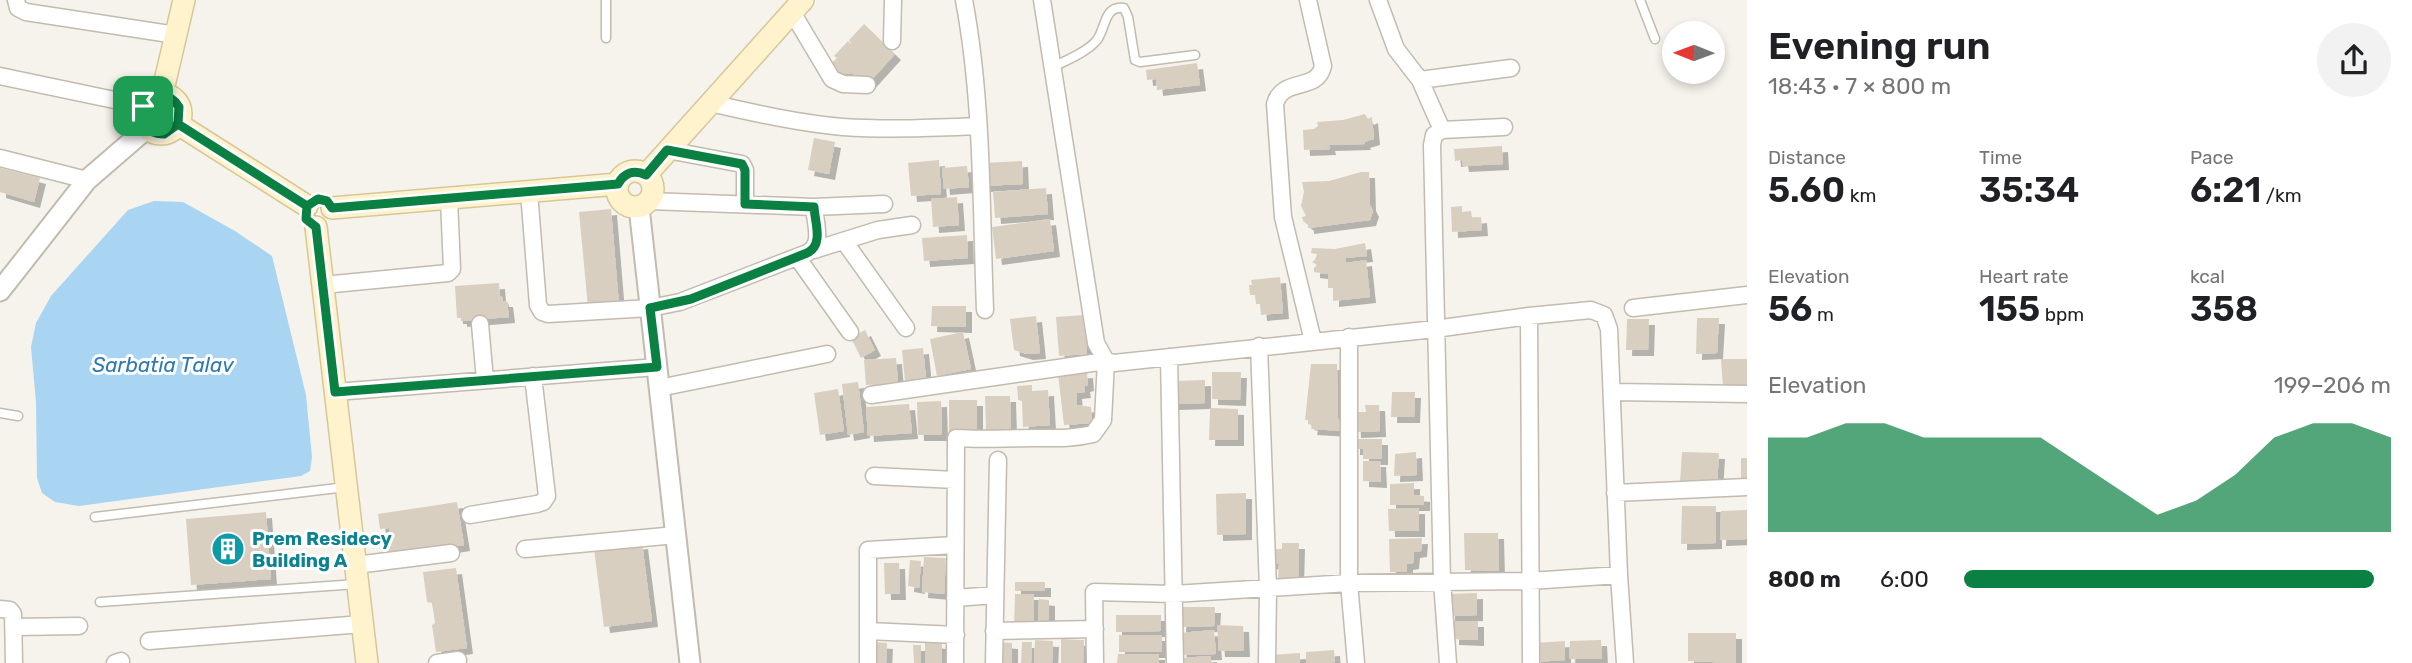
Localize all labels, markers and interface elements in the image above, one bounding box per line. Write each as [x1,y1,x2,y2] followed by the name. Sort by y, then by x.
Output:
[1662,21,1726,84] north arrow
[1662,21,1725,84] map controls
[1768,23,1991,69] text: Evening run
[2317,23,2391,97] button: share
[1768,72,1951,100] text: 18:43 · 7 × 800 m
[113,76,173,136] pin
[124,87,162,125] icon: arrive
[1768,146,1846,169] text: Distance
[1979,146,2022,169] text: Time
[2190,146,2234,169] text: Pace
[1768,169,1845,211] text: 5.60
[1979,169,2079,211] text: 35:34
[2190,169,2261,211] text: 6:21
[1845,184,1876,207] text: km
[2261,184,2302,207] text: /km
[1768,265,1849,288] text: Elevation
[1979,265,2069,288] text: Heart rate
[2190,265,2225,288] text: kcal
[1768,288,1812,330] text: 56
[1979,288,2040,330] text: 155
[2190,288,2258,330] text: 358
[1812,303,1834,326] text: m
[2040,303,2084,326] text: bpm
[92,352,234,377] water label: Sarbatia Talav
[1768,371,1867,399] text: Elevation
[2274,371,2391,399] text: 199–206 m
[252,527,392,572] place label: Prem Residecy Building A
[209,530,247,568] building icon: Prem Residecy Building A
[1768,565,1841,593] text: 800 m
[1880,565,1929,593] text: 6:00

